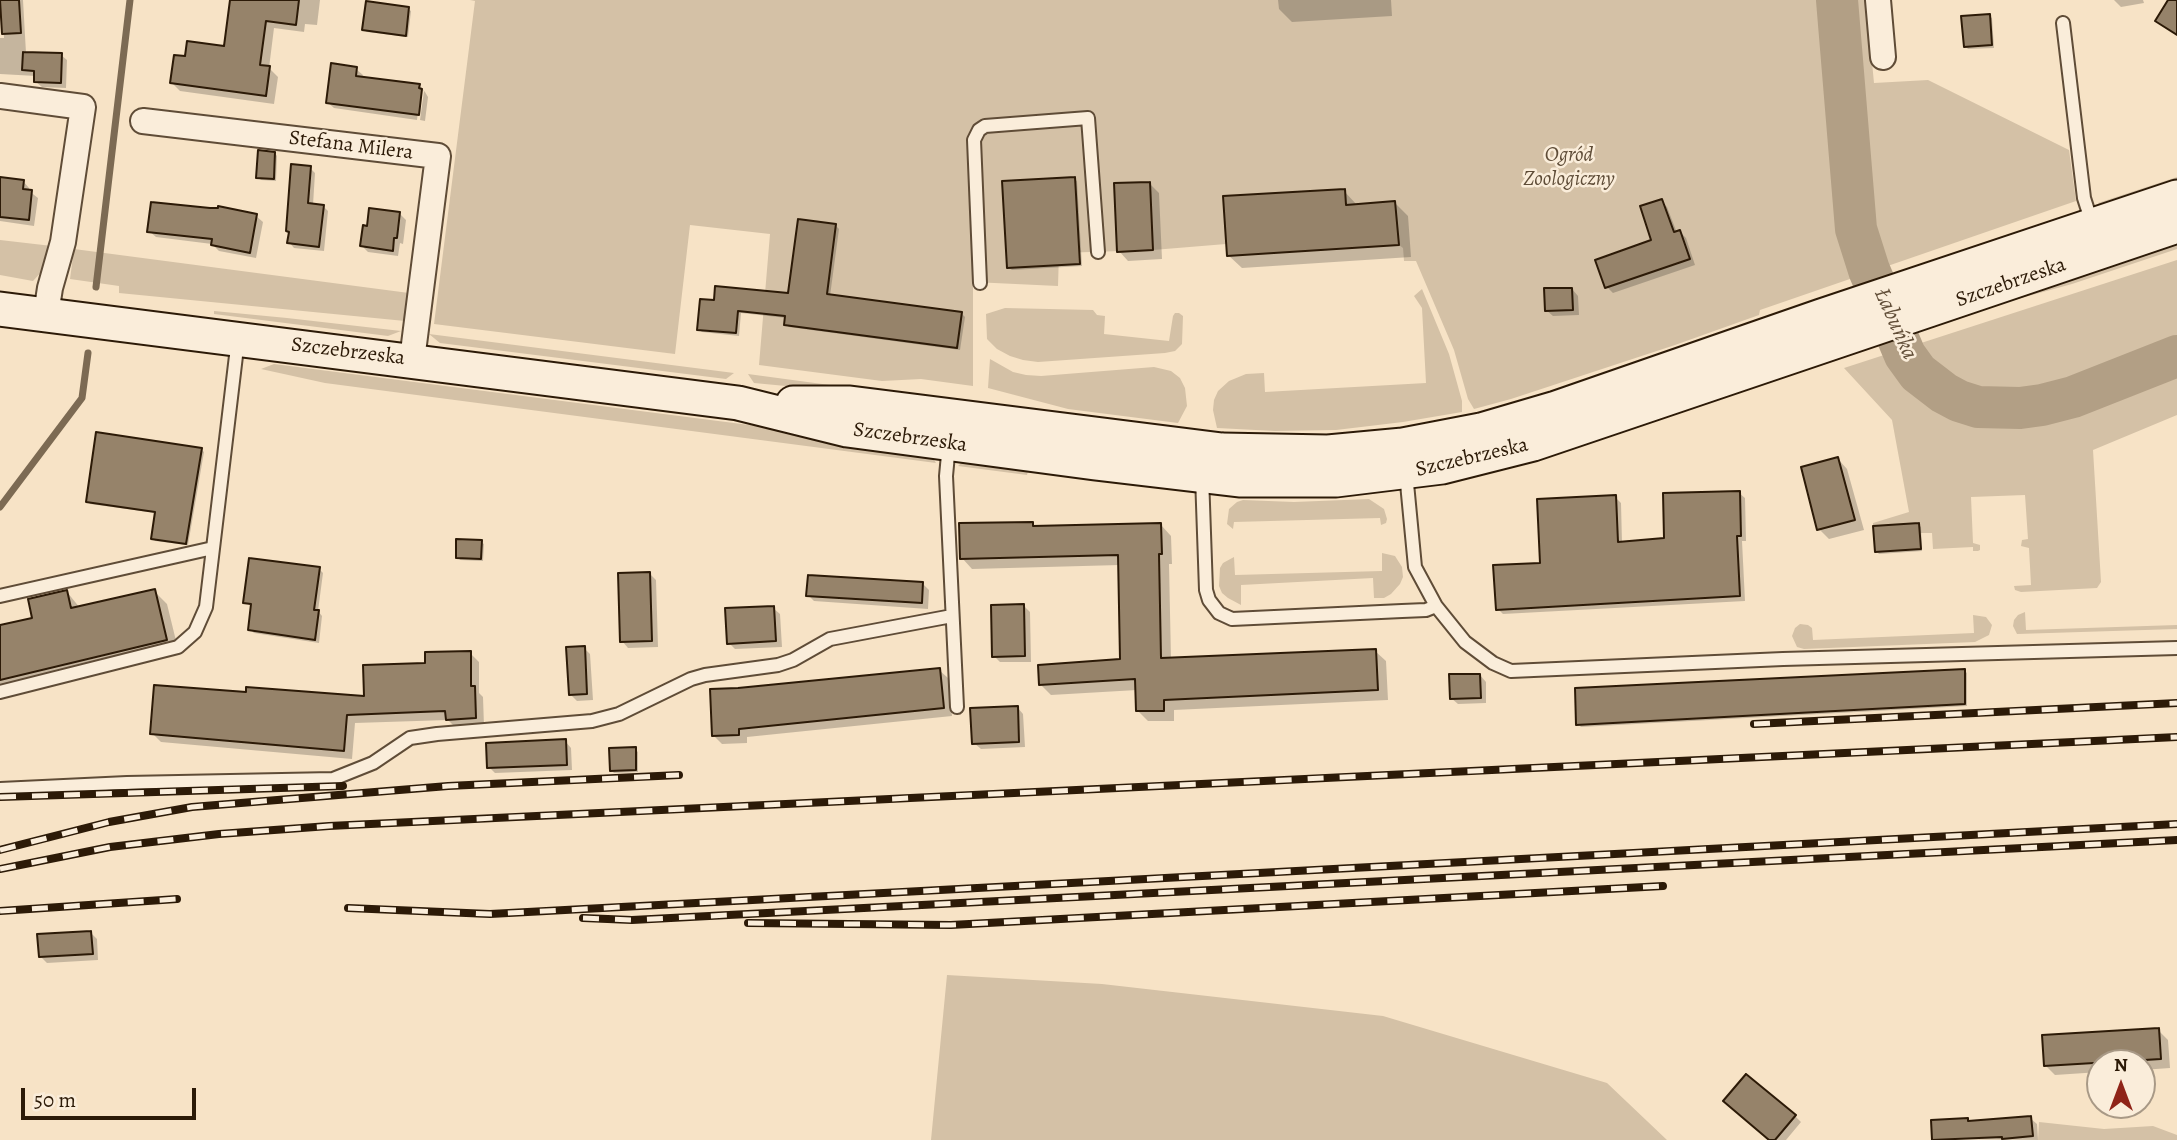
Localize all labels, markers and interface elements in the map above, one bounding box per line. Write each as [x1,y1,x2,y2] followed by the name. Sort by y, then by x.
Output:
[287,126,415,166] street label: Stefana Milera
[1523,143,1615,193] park label: Ogród Zoologiczny
[1953,252,2069,314] street label: Szczebrzeska
[1867,284,1923,364] water label: Łabuńka
[289,332,407,372] street label: Szczebrzeska
[851,418,969,458] street label: Szczebrzeska
[1413,433,1531,483] street label: Szczebrzeska
[2086,1049,2156,1119] north arrow
[2114,1052,2128,1078] text: N
[24,1074,200,1118] scale bar
[34,1086,76,1114] text: 50 m

